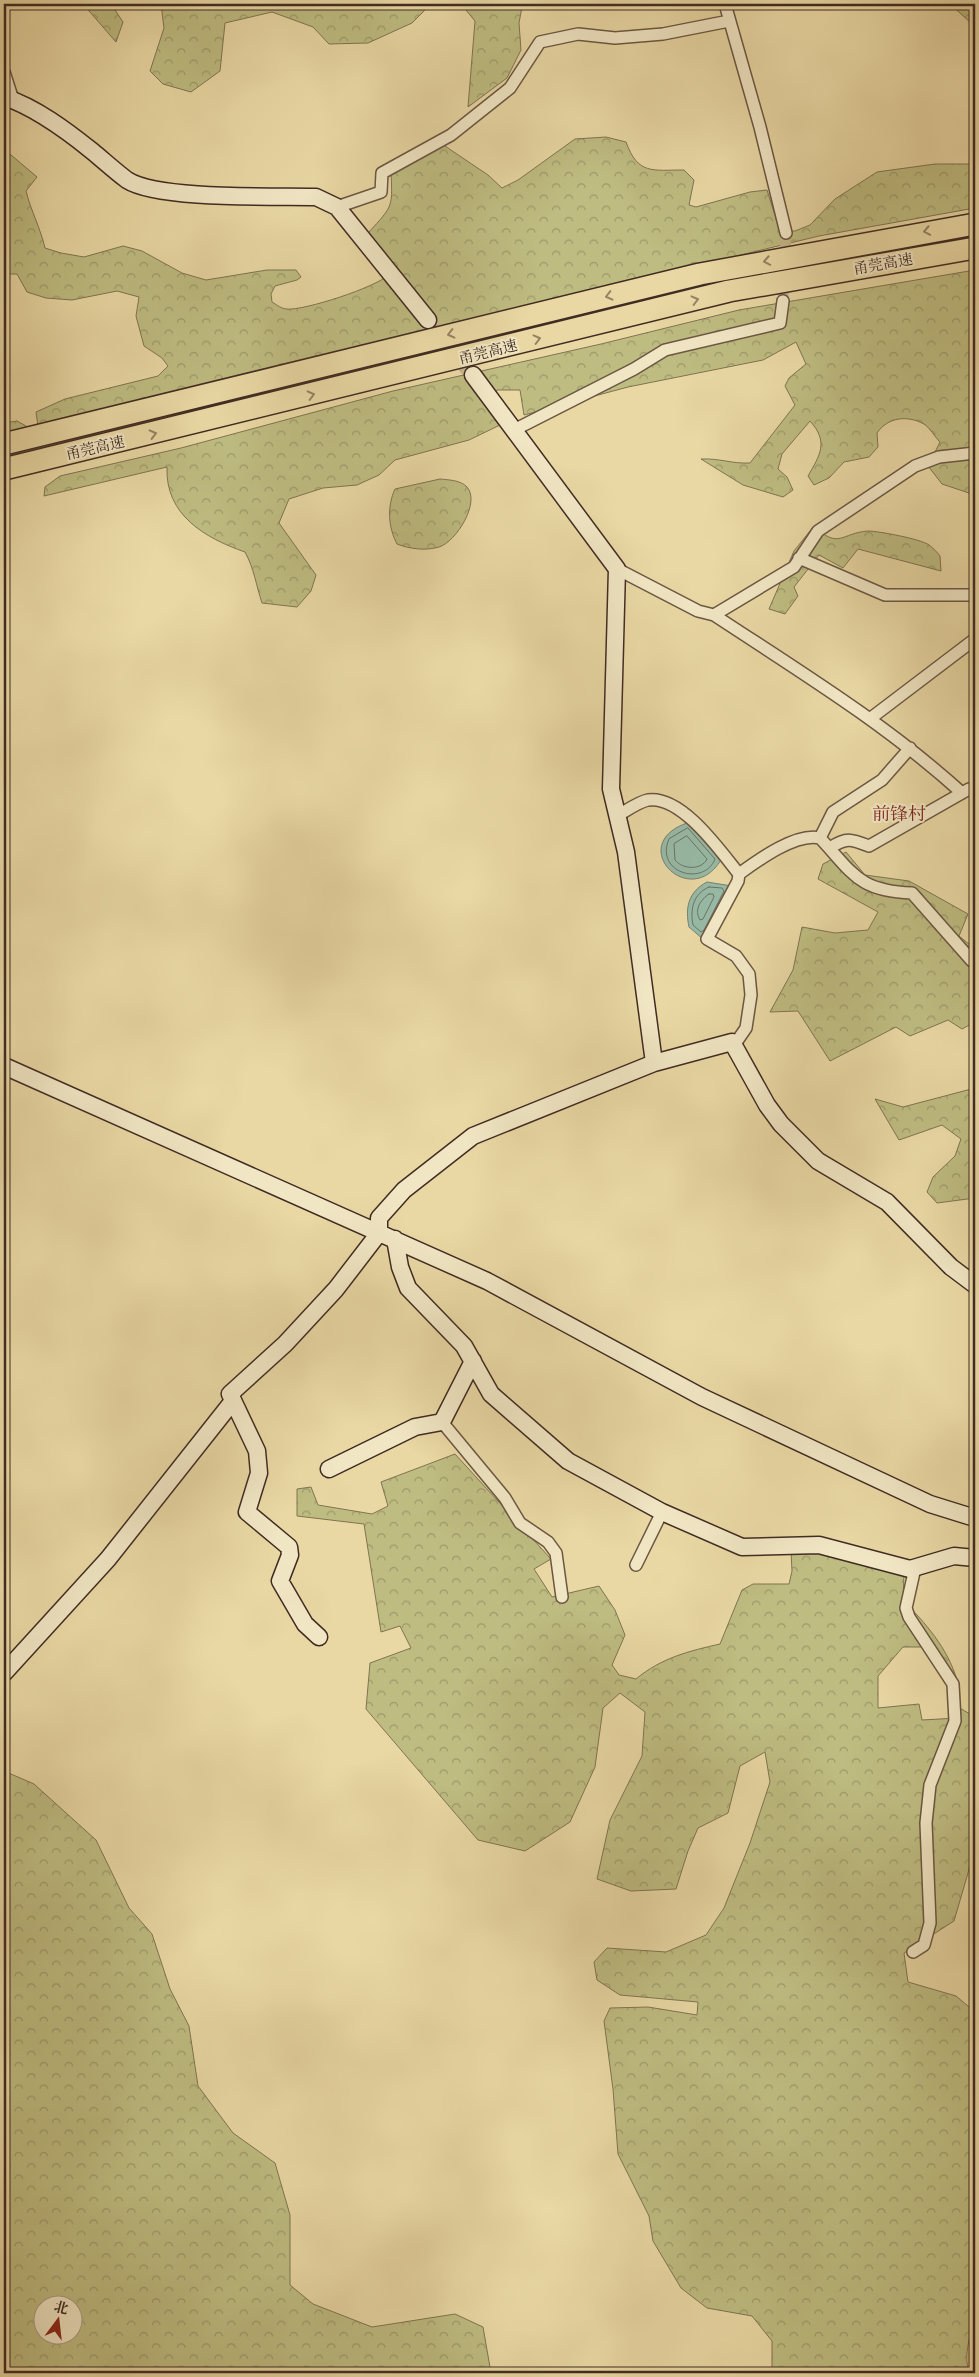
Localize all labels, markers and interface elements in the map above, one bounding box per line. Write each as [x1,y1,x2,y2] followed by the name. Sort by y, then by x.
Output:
[923,226,931,236] one-way arrow
[852,249,914,279] street label: 甬莞高速
[763,256,772,266] one-way arrow
[604,290,613,301] one-way arrow
[690,295,699,306] one-way arrow
[446,328,455,339] one-way arrow
[533,334,541,345] one-way arrow
[456,335,520,369] street label: 甬莞高速
[307,390,316,401] one-way arrow
[149,429,158,440] one-way arrow
[64,432,126,464] street label: 甬莞高速
[872,802,926,827] district label: 前锋村
[32,2294,82,2344] north arrow
[52,2297,70,2319] text: 北

